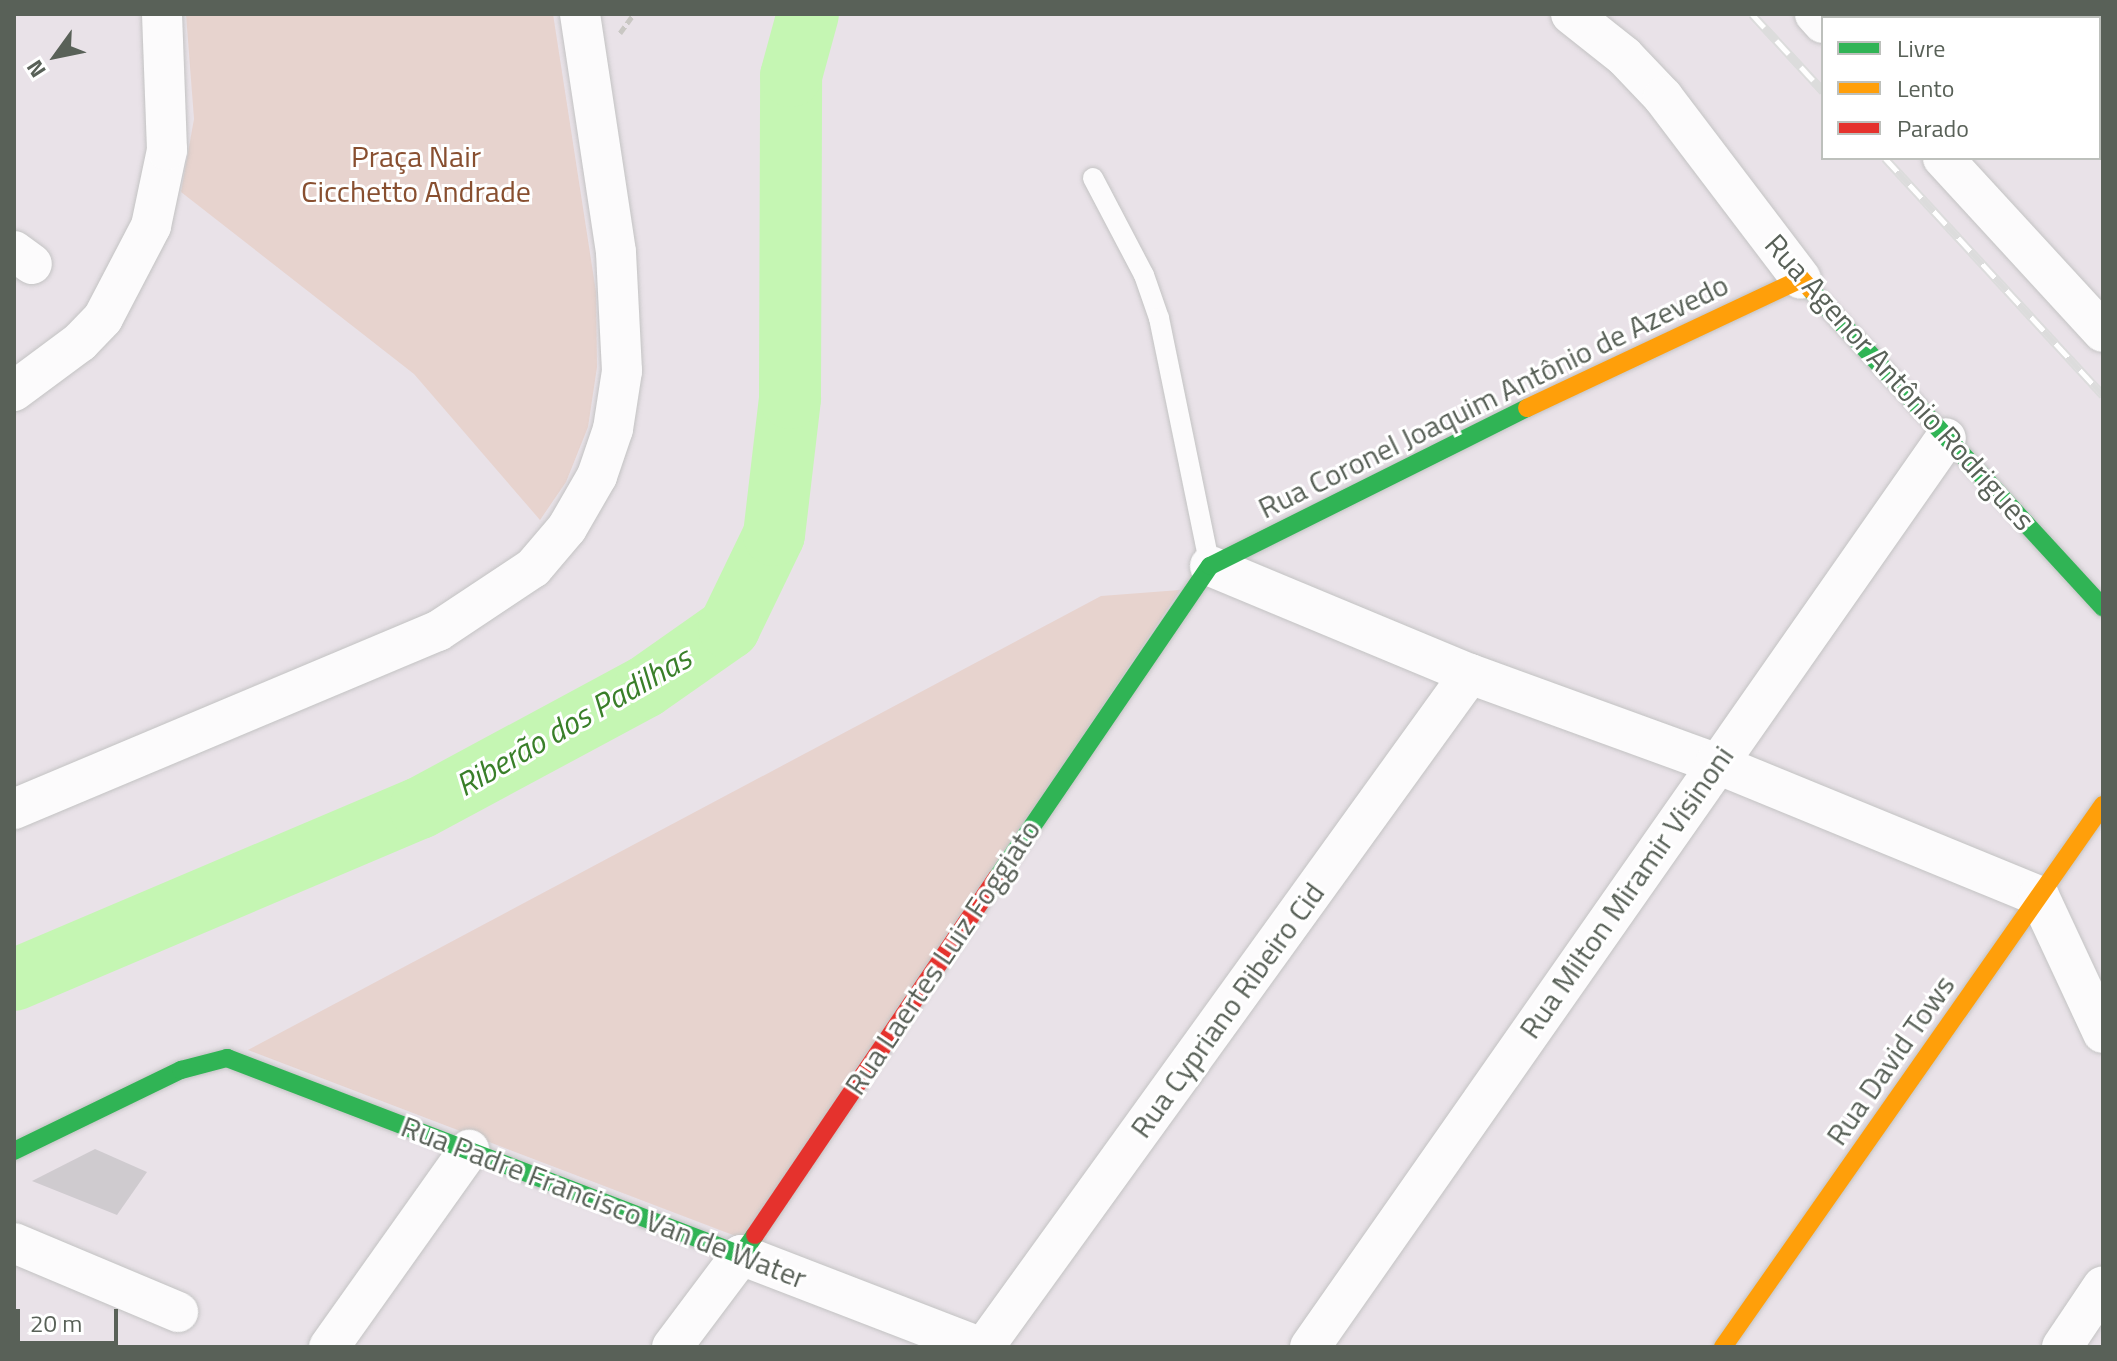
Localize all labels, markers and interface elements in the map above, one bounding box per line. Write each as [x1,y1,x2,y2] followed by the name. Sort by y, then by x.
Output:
[16,16,96,96] north arrow
[1821,16,2101,160] legend
[1897,30,1945,66] text: Livre
[17,53,54,85] text: N
[1897,70,1954,106] text: Lento
[1897,110,1969,146] text: Parado
[301,138,531,208] park label: Praça Nair Cicchetto Andrade
[1758,227,2042,537] street label: Rua Agenor Antônio Rodrigues
[1252,266,1734,526] street label: Rua Coronel Joaquim Antônio de Azevedo
[449,638,697,804] water label: Riberão dos Padilhas
[1511,739,1741,1045] street label: Rua Milton Miramir Visinoni
[836,813,1048,1101] street label: Rua Laertes Luiz Foggiato
[1122,875,1332,1145] street label: Rua Cypriano Ribeiro Cid
[1818,968,1962,1152] street label: Rua David Tows
[396,1108,812,1296] street label: Rua Padre Francisco Van de Water
[20,1293,122,1343] scale bar
[30,1305,82,1341] text: 20 m

